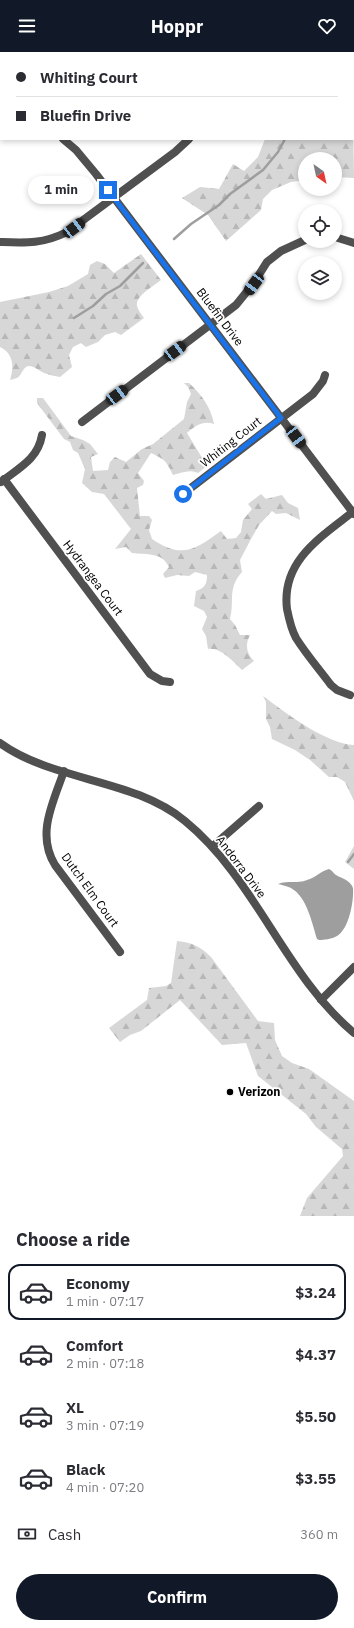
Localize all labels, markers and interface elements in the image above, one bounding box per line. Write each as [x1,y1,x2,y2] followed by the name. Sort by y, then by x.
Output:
[16,15,38,37] icon: menu
[151,15,203,38] text: Hoppr
[316,15,338,37] icon: heart
[40,68,138,87] text: Whiting Court
[40,106,131,125] text: Bluefin Drive
[298,152,342,196] north arrow
[298,152,342,300] map controls
[28,176,94,204] callout: 1 min
[44,181,78,198] text: 1 min
[99,181,117,199] route end
[298,204,342,248] button: locate
[61,216,87,240] car
[298,256,342,300] button: layers
[242,271,266,297] car
[194,285,247,349] street label: Bluefin Drive
[162,339,188,363] car
[104,383,130,407] car
[197,413,264,470] street label: Whiting Court
[284,424,308,450] car
[174,485,192,503] route start
[60,537,127,618] street label: Hydrangea Court
[213,833,270,901] street label: Andorra Drive
[58,850,122,930] street label: Dutch Elm Court
[238,1084,280,1099] place label: Verizon
[225,1087,235,1097] marker: Verizon
[16,1228,130,1251] text: Choose a ride
[18,1274,54,1310] icon: car
[66,1274,130,1293] text: Economy
[295,1283,336,1302] text: $3.24
[66,1293,144,1310] text: 1 min · 07:17
[18,1336,54,1372] icon: car
[66,1336,123,1355] text: Comfort
[295,1345,336,1364] text: $4.37
[66,1355,144,1372] text: 2 min · 07:18
[18,1398,54,1434] icon: car
[66,1398,84,1417] text: XL
[295,1407,336,1426] text: $5.50
[66,1417,144,1434] text: 3 min · 07:19
[18,1460,54,1496] icon: car
[66,1460,106,1479] text: Black
[295,1469,336,1488] text: $3.55
[66,1479,144,1496] text: 4 min · 07:20
[16,1523,38,1545] icon: cash
[48,1525,81,1544] text: Cash
[300,1526,338,1543] text: 360 m
[16,1574,338,1620] button: Confirm

